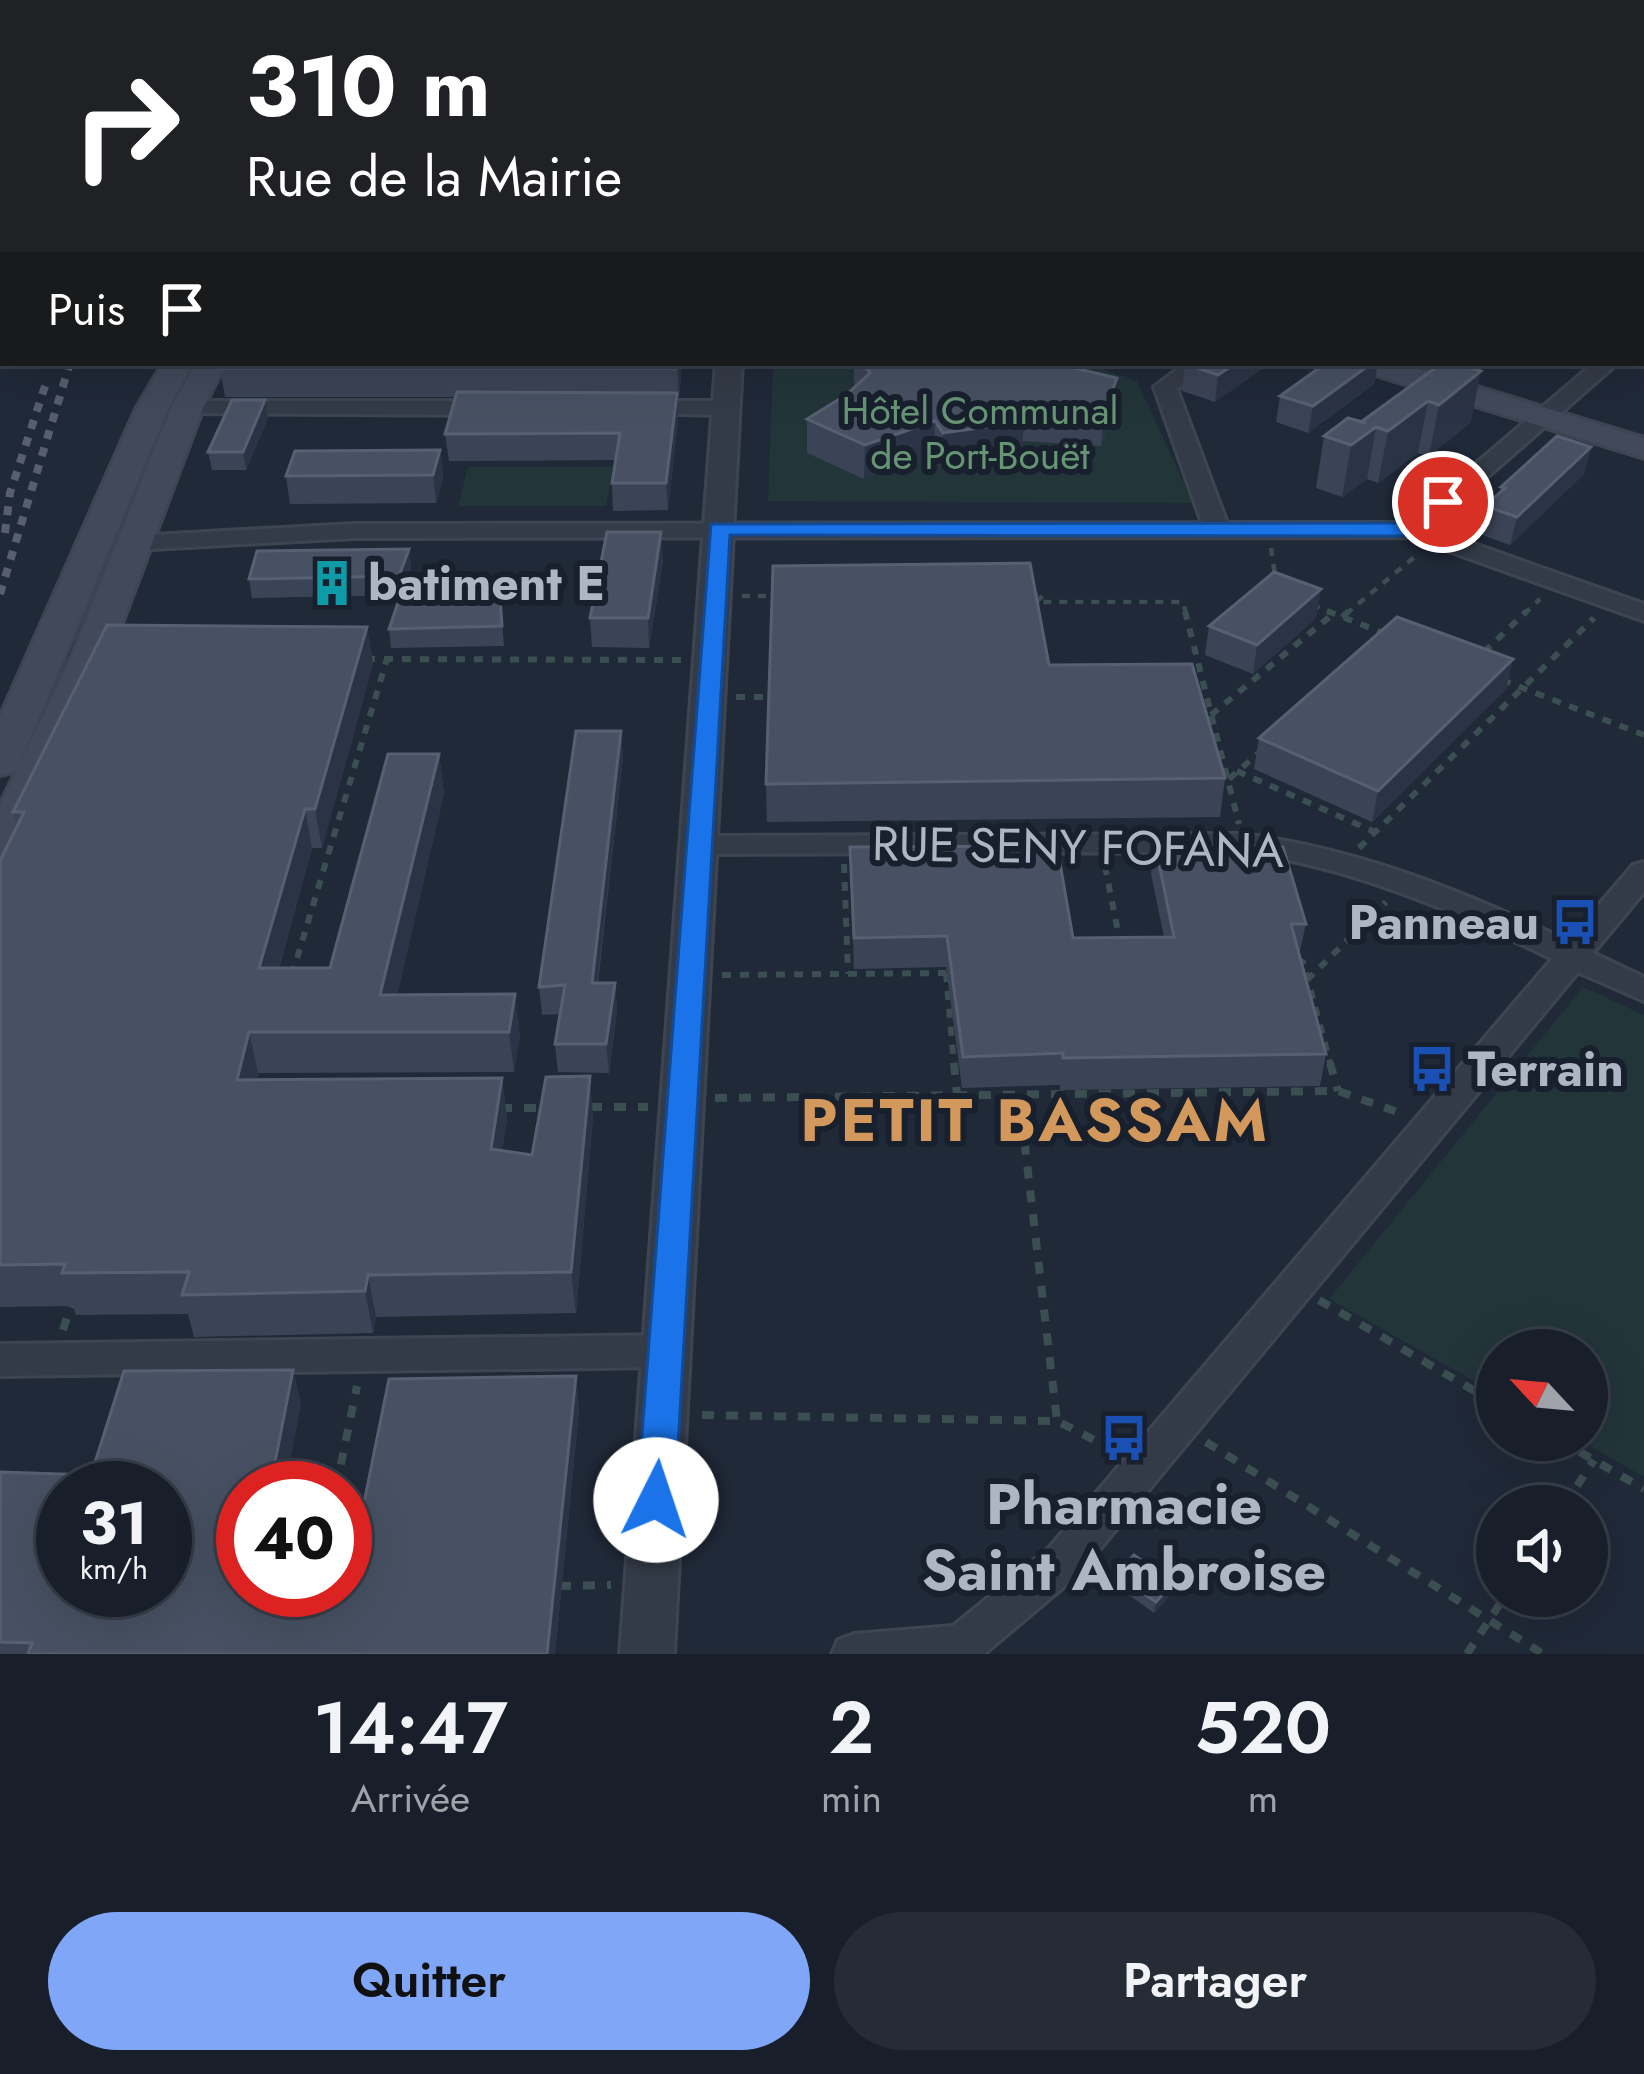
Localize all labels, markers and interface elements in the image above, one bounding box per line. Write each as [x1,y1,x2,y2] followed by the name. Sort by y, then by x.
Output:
[246,26,491,148] text: 310 m
[48,48,204,204] icon: right
[246,138,622,216] text: Rue de la Mairie
[149,276,215,342] icon: arrive
[48,277,125,342] text: Puis
[842,382,1118,484] park label: Hôtel Communal de Port-Bouët
[1392,451,1494,553] pin
[1410,469,1476,535] icon: arrive
[368,549,605,618] place label: batiment E
[307,558,357,608] building icon: batiment E
[871,809,1285,885] street label: RUE SENY FOFANA
[1348,888,1539,957] place label: Panneau
[1550,897,1600,947] bus stop icon: Panneau
[1468,1035,1624,1104] place label: Terrain
[1407,1044,1457,1094] bus stop icon: Terrain
[800,1077,1270,1164] district label: PETIT BASSAM
[1476,1329,1608,1461] north arrow
[1476,1329,1608,1617] map controls
[1099,1413,1149,1463] bus stop icon: Pharmacie Saint Ambroise
[593,1437,719,1563] position arrow
[216,1461,372,1617] speed limit sign: 40
[922,1463,1326,1611] place label: Pharmacie Saint Ambroise
[80,1480,148,1567] text: 31
[1476,1485,1608,1617] button: sound
[80,1547,148,1590] text: km/h
[313,1676,508,1780] text: 14:47
[829,1676,874,1780] text: 2
[1195,1676,1331,1780] text: 520
[351,1770,470,1827] text: Arrivée
[821,1770,882,1827] text: min
[1248,1770,1278,1827] text: m
[48,1912,810,2050] button: Quitter
[834,1912,1596,2050] button: Partager

